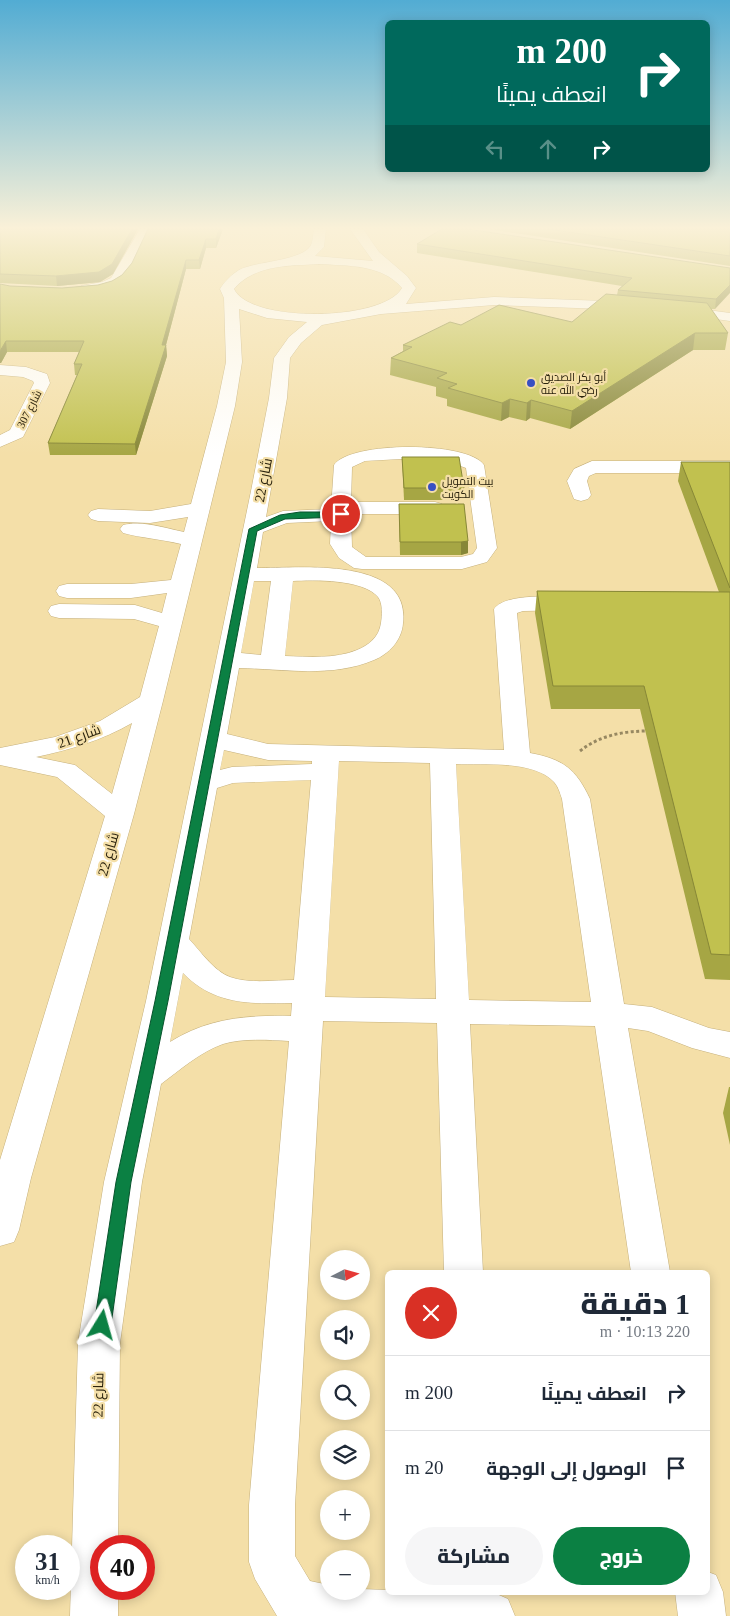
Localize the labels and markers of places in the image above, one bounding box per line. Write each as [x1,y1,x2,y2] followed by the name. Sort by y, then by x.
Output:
[541,370,606,398] place label: أبو بكر الصديق رضي الله عنه
[525,377,537,389] marker: أبو بكر الصديق رضي الله عنه
[442,475,494,501] place label: بيت التمويل الكويت
[426,481,438,493] marker: بيت التمويل الكويت
[320,493,362,535] pin

